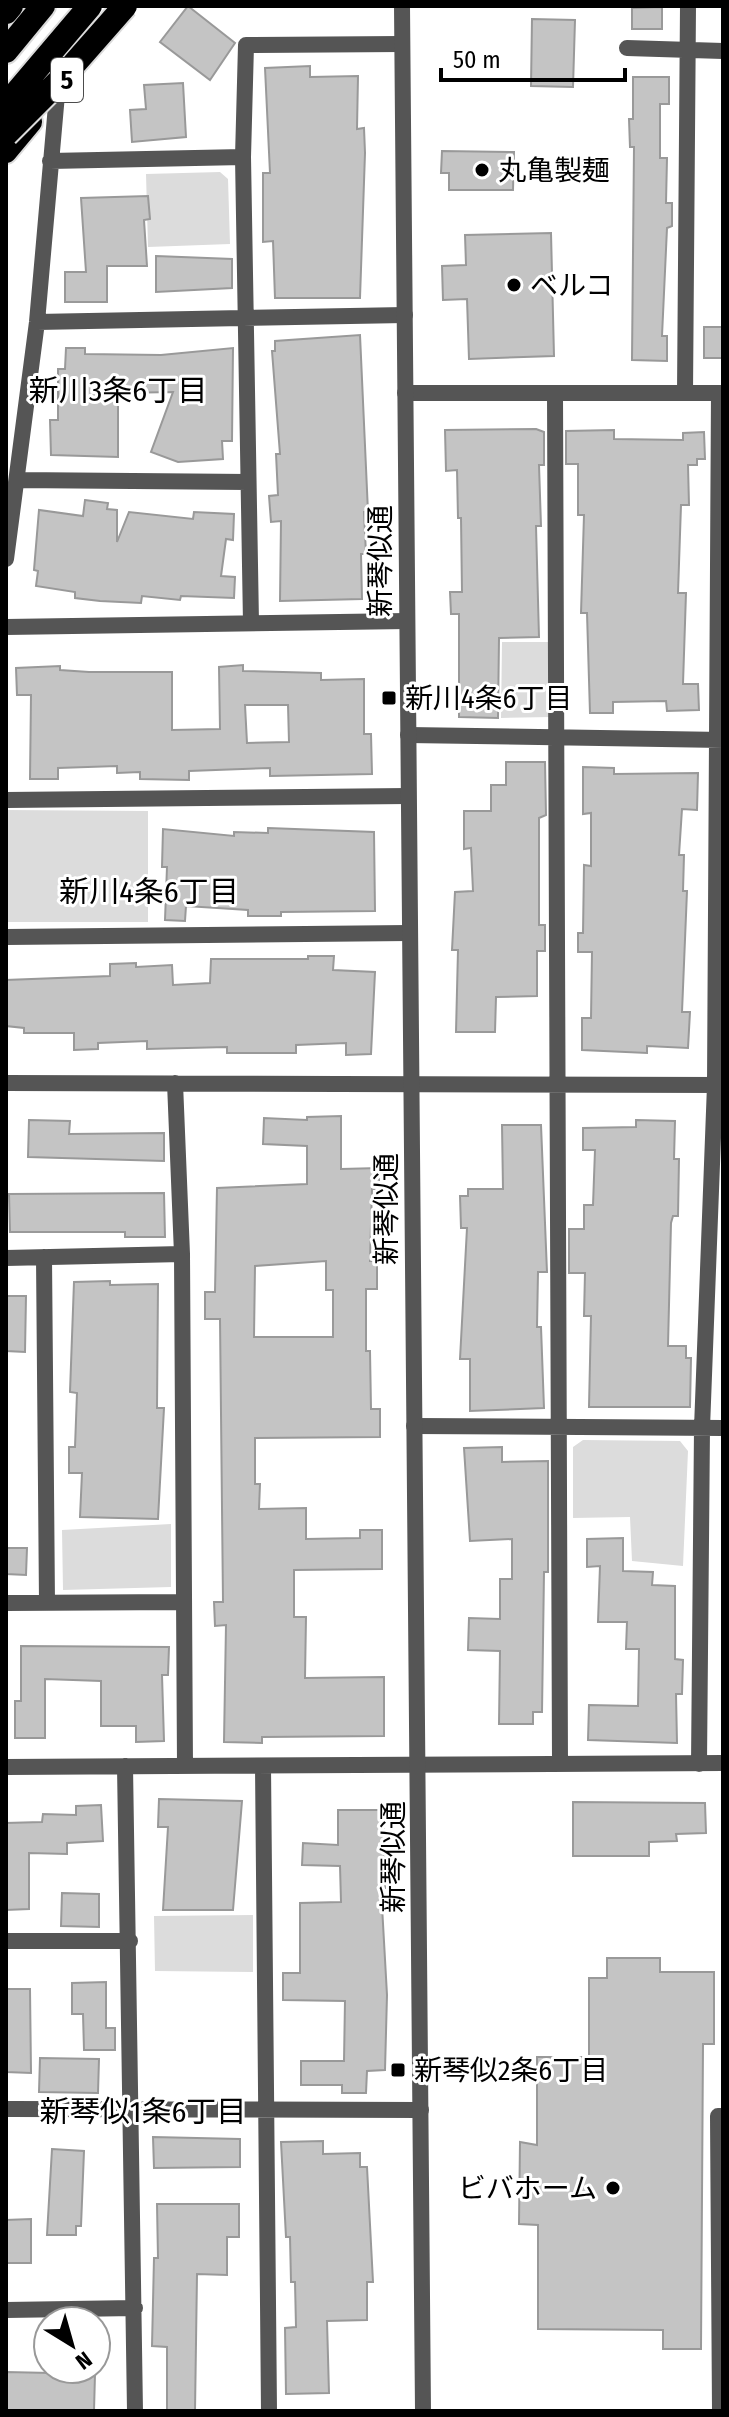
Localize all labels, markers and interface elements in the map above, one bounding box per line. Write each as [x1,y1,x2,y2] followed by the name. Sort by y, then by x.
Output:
[441,32,625,82] scale bar
[453,46,501,74] text: 50 m
[51,58,83,102] road number: 5
[498,154,610,187] place label: 丸亀製麺
[473,161,491,179] marker: 丸亀製麺
[530,269,613,302] place label: ベルコ
[505,276,523,294] marker: ベルコ
[29,373,207,409] district label: 新川3条6丁目
[364,505,397,617] street label: 新琴似通
[405,682,572,715] place label: 新川4条6丁目
[380,689,398,707] marker: 新川4条6丁目
[59,874,239,910] district label: 新川4条6丁目
[370,1153,403,1265] street label: 新琴似通
[377,1801,410,1913] street label: 新琴似通
[414,2054,608,2087] place label: 新琴似2条6丁目
[389,2061,407,2079] marker: 新琴似2条6丁目
[40,2094,246,2130] district label: 新琴似1条6丁目
[458,2172,597,2205] place label: ビバホーム
[604,2179,622,2197] marker: ビバホーム
[32,2305,112,2385] north arrow
[70,2346,97,2375] text: N

